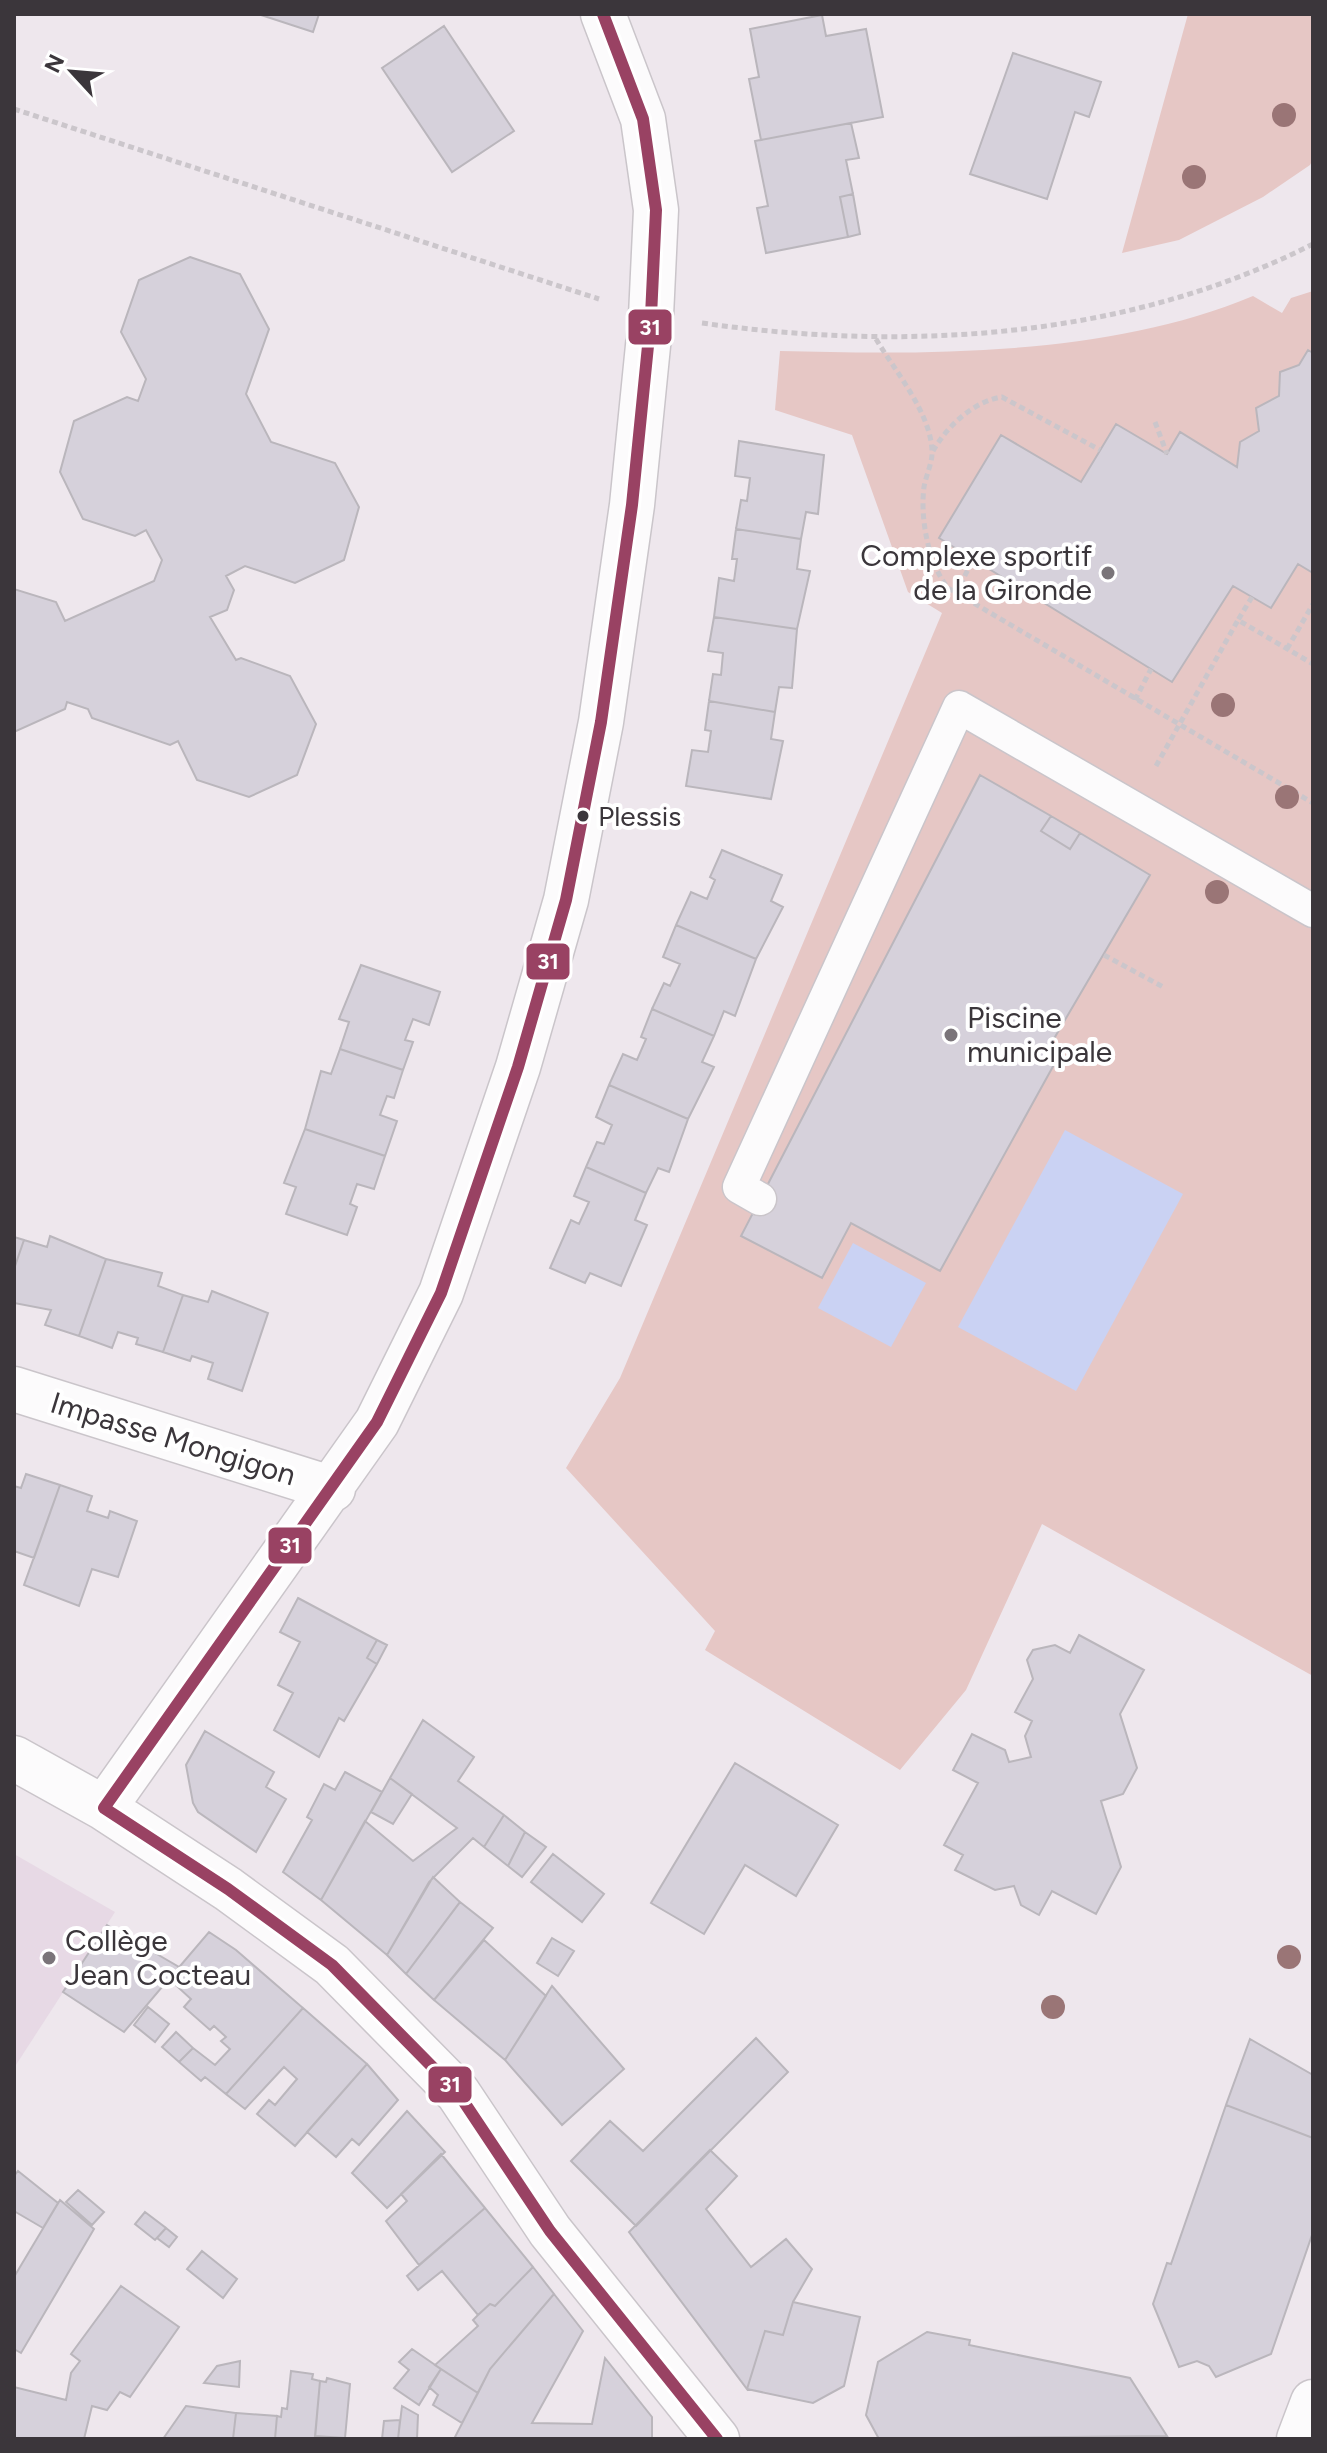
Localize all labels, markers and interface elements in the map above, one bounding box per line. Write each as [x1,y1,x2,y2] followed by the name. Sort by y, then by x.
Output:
[32,32,112,112] north arrow
[39,50,70,77] text: N
[627,308,673,346] line badge: 31
[639,314,661,341] text: 31
[860,537,1092,608] place label: Complexe sportif de la Gironde
[1099,564,1117,582] marker: Complexe sportif de la Gironde
[598,799,681,833] place label: Plessis
[575,808,591,824] marker: Plessis
[525,942,571,981] line badge: 31
[537,948,559,975] text: 31
[967,999,1112,1070] place label: Piscine municipale
[942,1026,960,1044] marker: Piscine municipale
[46,1384,300,1493] street label: Impasse Mongigon
[267,1526,313,1565] line badge: 31
[279,1532,301,1559] text: 31
[65,1922,251,1993] place label: Collège Jean Cocteau
[40,1949,58,1967] marker: Collège Jean Cocteau
[427,2065,473,2104] line badge: 31
[439,2071,461,2098] text: 31

